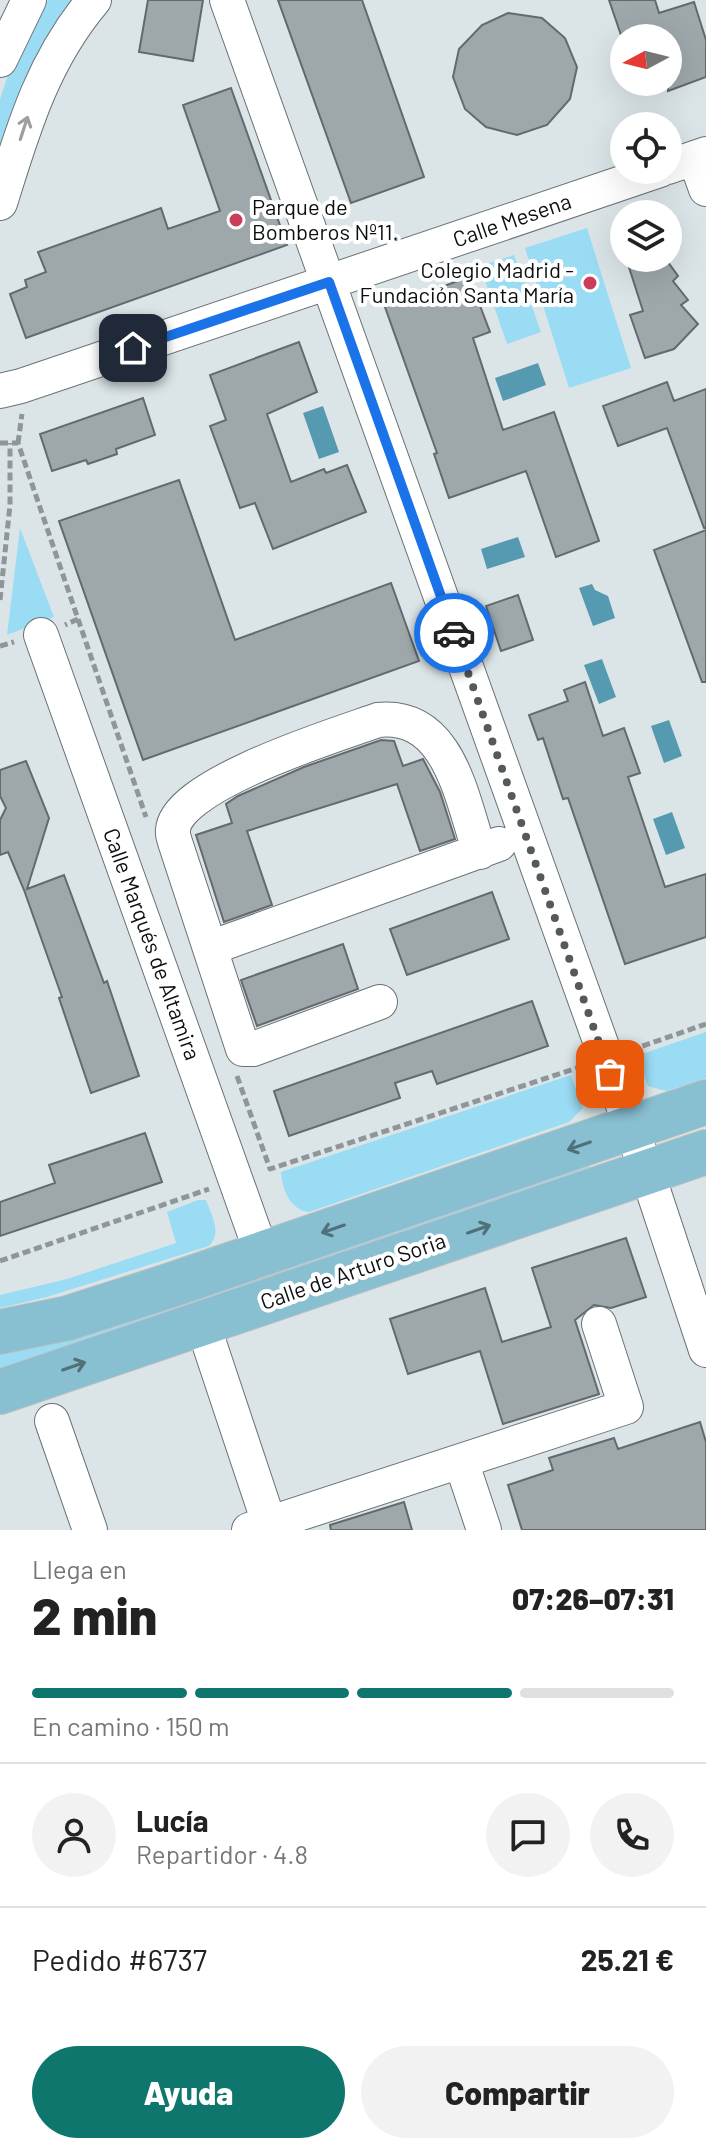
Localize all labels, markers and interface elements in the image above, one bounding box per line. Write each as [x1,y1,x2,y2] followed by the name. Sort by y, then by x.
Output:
[610,24,682,96] north arrow
[610,24,682,272] map controls
[610,112,682,184] button: locate
[17,116,32,141] one-way arrow
[449,187,574,251] street label: Calle Mesena
[252,193,399,244] place label: Parque de Bomberos Nº11.
[610,200,682,272] button: layers
[227,211,245,229] marker: Parque de Bomberos Nº11.
[360,256,574,307] place label: Colegio Madrid - Fundación Santa María
[581,274,599,292] marker: Colegio Madrid - Fundación Santa María
[99,314,167,382] pin
[111,326,155,370] icon: home
[414,593,494,673] courier
[432,611,476,655] icon: car
[99,824,207,1063] street label: Calle Marqués de Altamira
[576,1040,644,1108] pin
[588,1052,632,1096] icon: bag
[567,1139,592,1154] one-way arrow
[466,1220,491,1235] one-way arrow
[321,1223,346,1238] one-way arrow
[257,1226,449,1314] street label: Calle de Arturo Soria
[61,1358,86,1373] one-way arrow
[32,1553,127,1584] text: Llega en
[512,1580,674,1616] text: 07:26–07:31
[32,1583,157,1645] text: 2 min
[32,1710,230,1741] text: En camino · 150 m
[32,1793,116,1877] button: person
[486,1793,570,1877] button: chat
[590,1793,674,1877] button: phone
[136,1802,209,1838] text: Lucía
[136,1838,308,1869] text: Repartidor · 4.8
[32,1941,207,1977] text: Pedido #6737
[581,1941,674,1977] text: 25.21 €
[32,2046,345,2138] button: Ayuda
[361,2046,674,2138] button: Compartir

